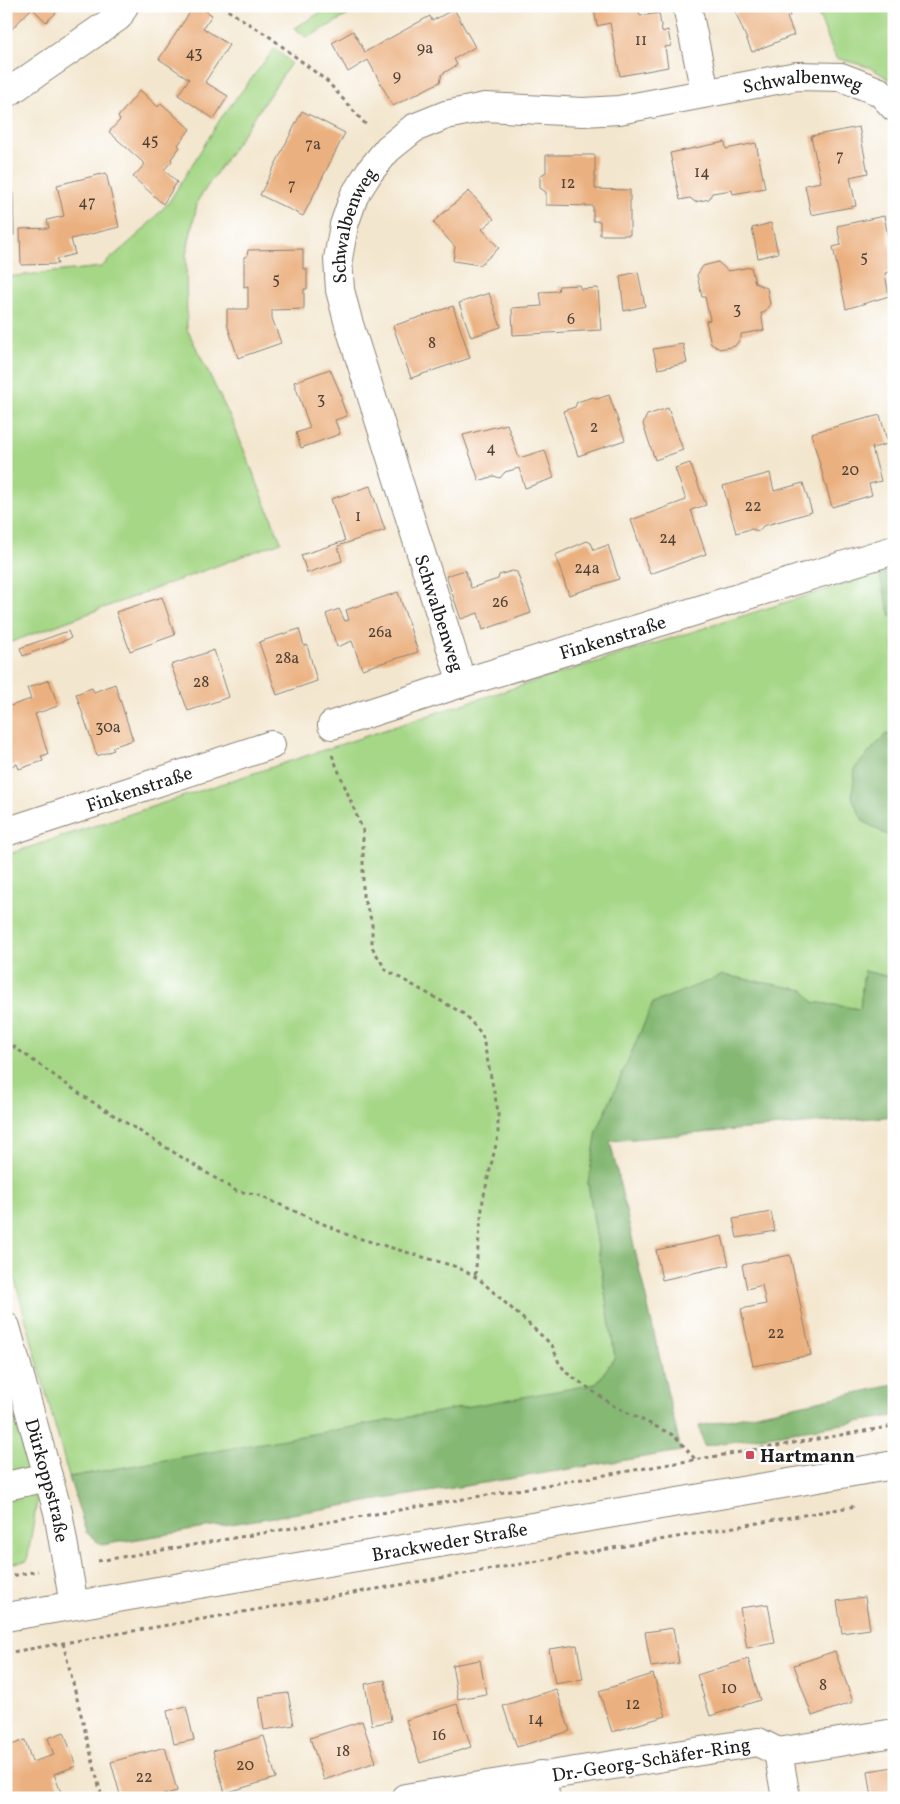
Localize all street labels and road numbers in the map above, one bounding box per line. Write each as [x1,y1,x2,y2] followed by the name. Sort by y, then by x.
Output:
[741,65,866,101] street label: Schwalbenweg
[327,163,384,284] street label: Schwalbenweg
[407,552,469,676] street label: Schwalbenweg
[556,610,670,667] street label: Finkenstraße
[83,761,196,820] street label: Finkenstraße
[17,1416,74,1545] street label: Dürkoppstraße
[370,1517,530,1569] street label: Brackweder Straße
[550,1732,752,1790] street label: Dr.-Georg-Schäfer-Ring

